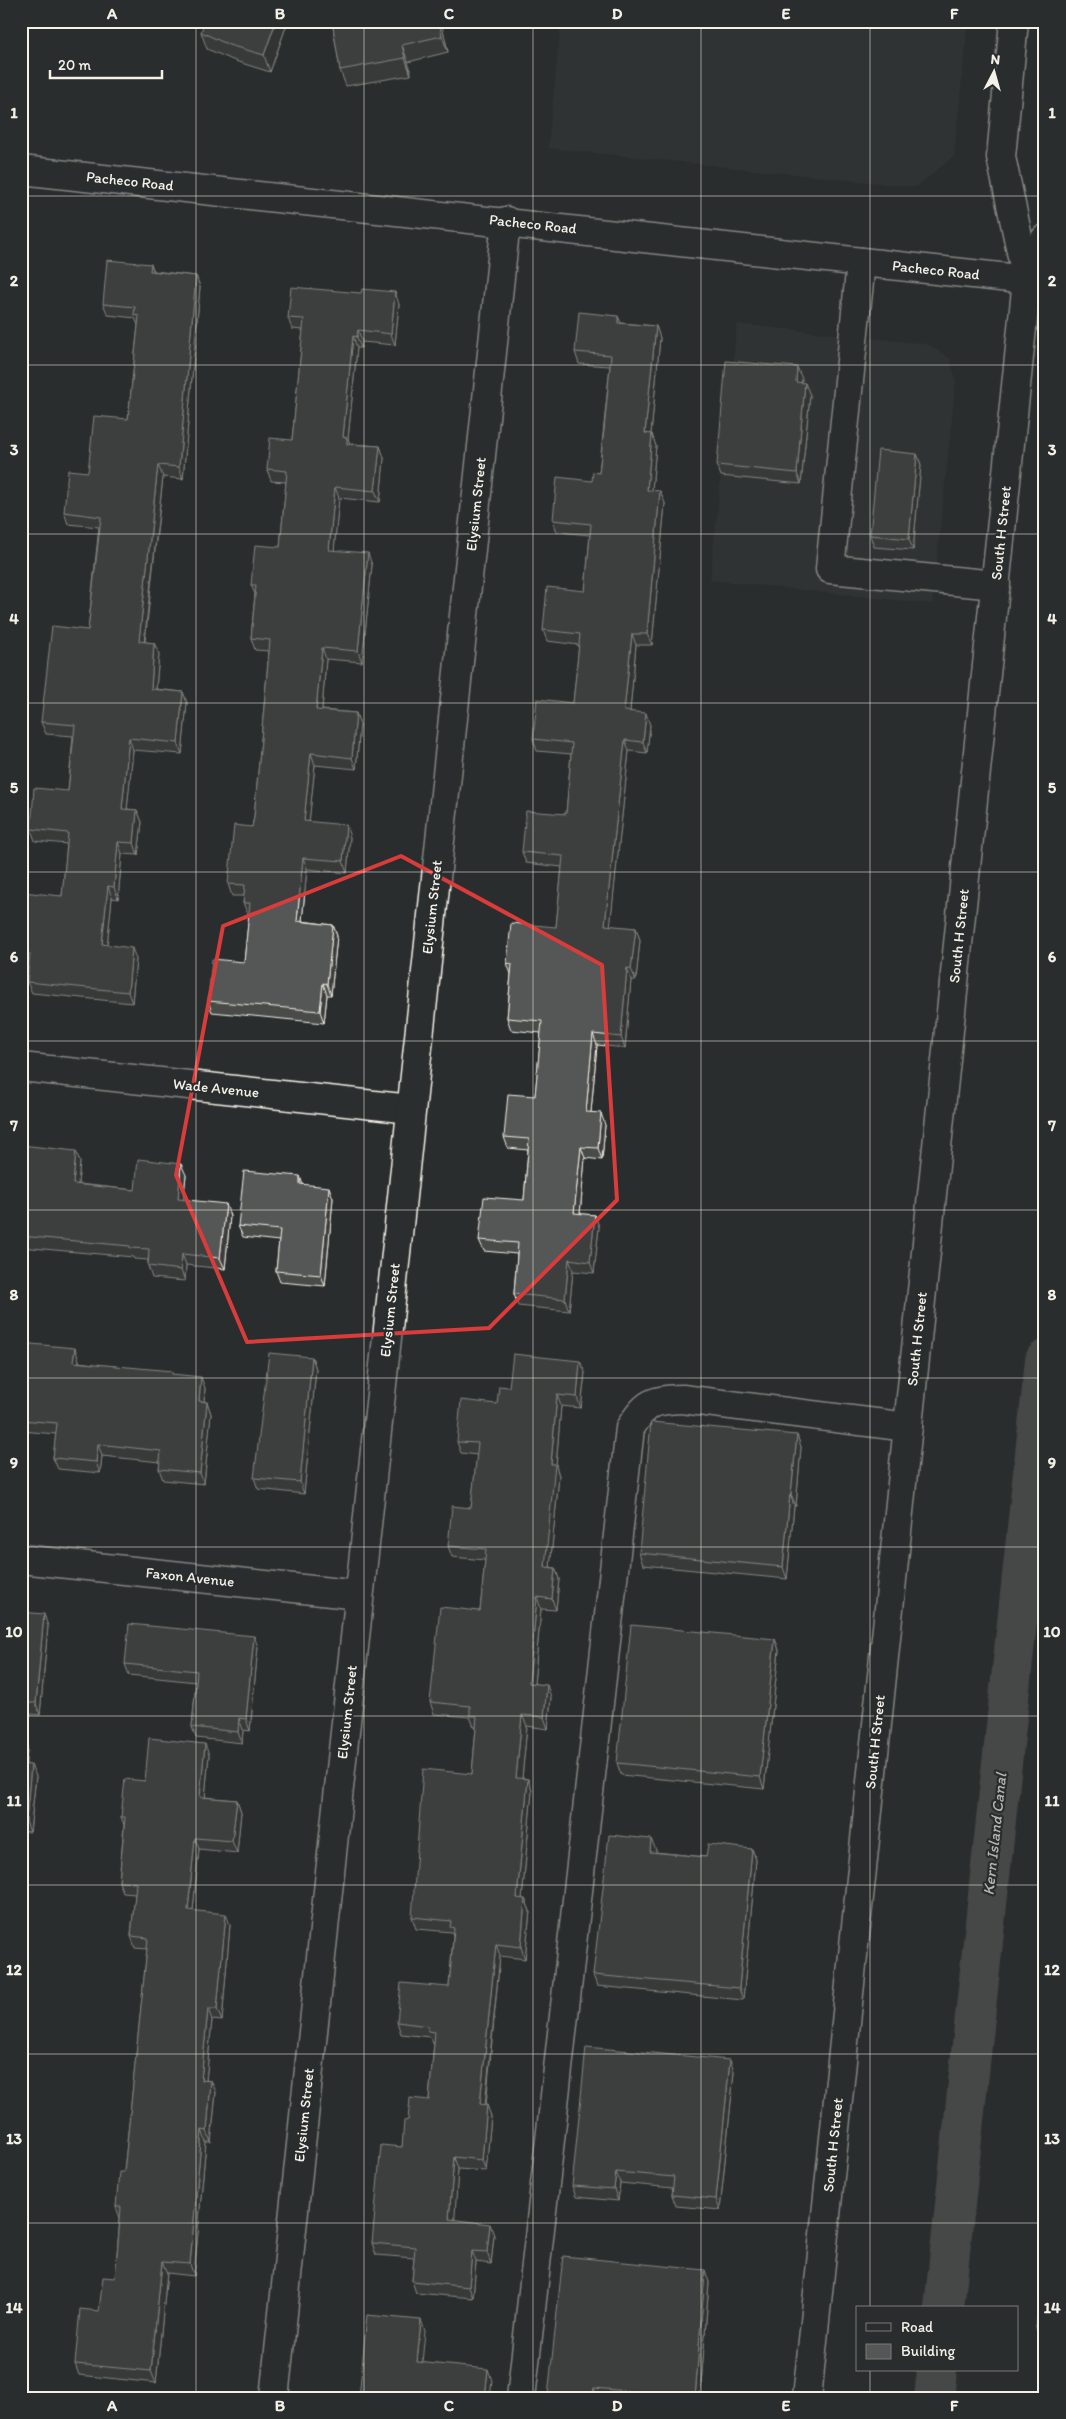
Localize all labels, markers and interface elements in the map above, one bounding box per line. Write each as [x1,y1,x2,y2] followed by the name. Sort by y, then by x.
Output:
[106,4,118,23] text: A
[275,4,286,23] text: B
[444,4,455,23] text: C
[612,4,623,23] text: D
[782,4,791,23] text: E
[950,4,959,23] text: F
[50,48,162,80] scale bar
[968,48,1018,98] north arrow
[990,51,1001,69] text: N
[58,56,92,74] text: 20 m
[10,103,18,122] text: 1
[1048,103,1056,122] text: 1
[85,167,175,195] street label: Pacheco Road
[488,210,578,238] street label: Pacheco Road
[891,256,981,284] street label: Pacheco Road
[10,271,19,290] text: 2
[1048,271,1057,290] text: 2
[10,440,19,459] text: 3
[1048,440,1057,459] text: 3
[462,456,490,552] street label: Elysium Street
[987,485,1015,581] street label: South H Street
[9,609,19,628] text: 4
[1047,609,1057,628] text: 4
[10,778,19,797] text: 5
[1048,778,1057,797] text: 5
[418,859,446,955] street label: Elysium Street
[945,888,973,984] street label: South H Street
[10,947,19,966] text: 6
[1048,947,1057,966] text: 6
[172,1075,260,1101] street label: Wade Avenue
[9,1116,18,1135] text: 7
[1047,1116,1056,1135] text: 7
[376,1262,404,1358] street label: Elysium Street
[10,1285,19,1304] text: 8
[1048,1285,1057,1304] text: 8
[903,1291,931,1387] street label: South H Street
[10,1453,18,1472] text: 9
[1048,1453,1056,1472] text: 9
[145,1563,235,1591] street label: Faxon Avenue
[5,1622,23,1641] text: 10
[1043,1622,1061,1641] text: 10
[333,1664,361,1760] street label: Elysium Street
[861,1694,889,1790] street label: South H Street
[979,1770,1011,1896] water label: Kern Island Canal
[7,1791,22,1810] text: 11
[1045,1791,1060,1810] text: 11
[6,1960,23,1979] text: 12
[1044,1960,1061,1979] text: 12
[290,2067,318,2163] street label: Elysium Street
[819,2097,847,2193] street label: South H Street
[6,2129,22,2148] text: 13
[1044,2129,1060,2148] text: 13
[5,2298,23,2317] text: 14
[1043,2298,1061,2317] text: 14
[856,2306,1018,2372] legend
[901,2318,934,2336] text: Road
[901,2342,955,2360] text: Building
[106,2396,118,2415] text: A
[275,2396,286,2415] text: B
[444,2396,455,2415] text: C
[612,2396,623,2415] text: D
[782,2396,791,2415] text: E
[950,2396,959,2415] text: F

